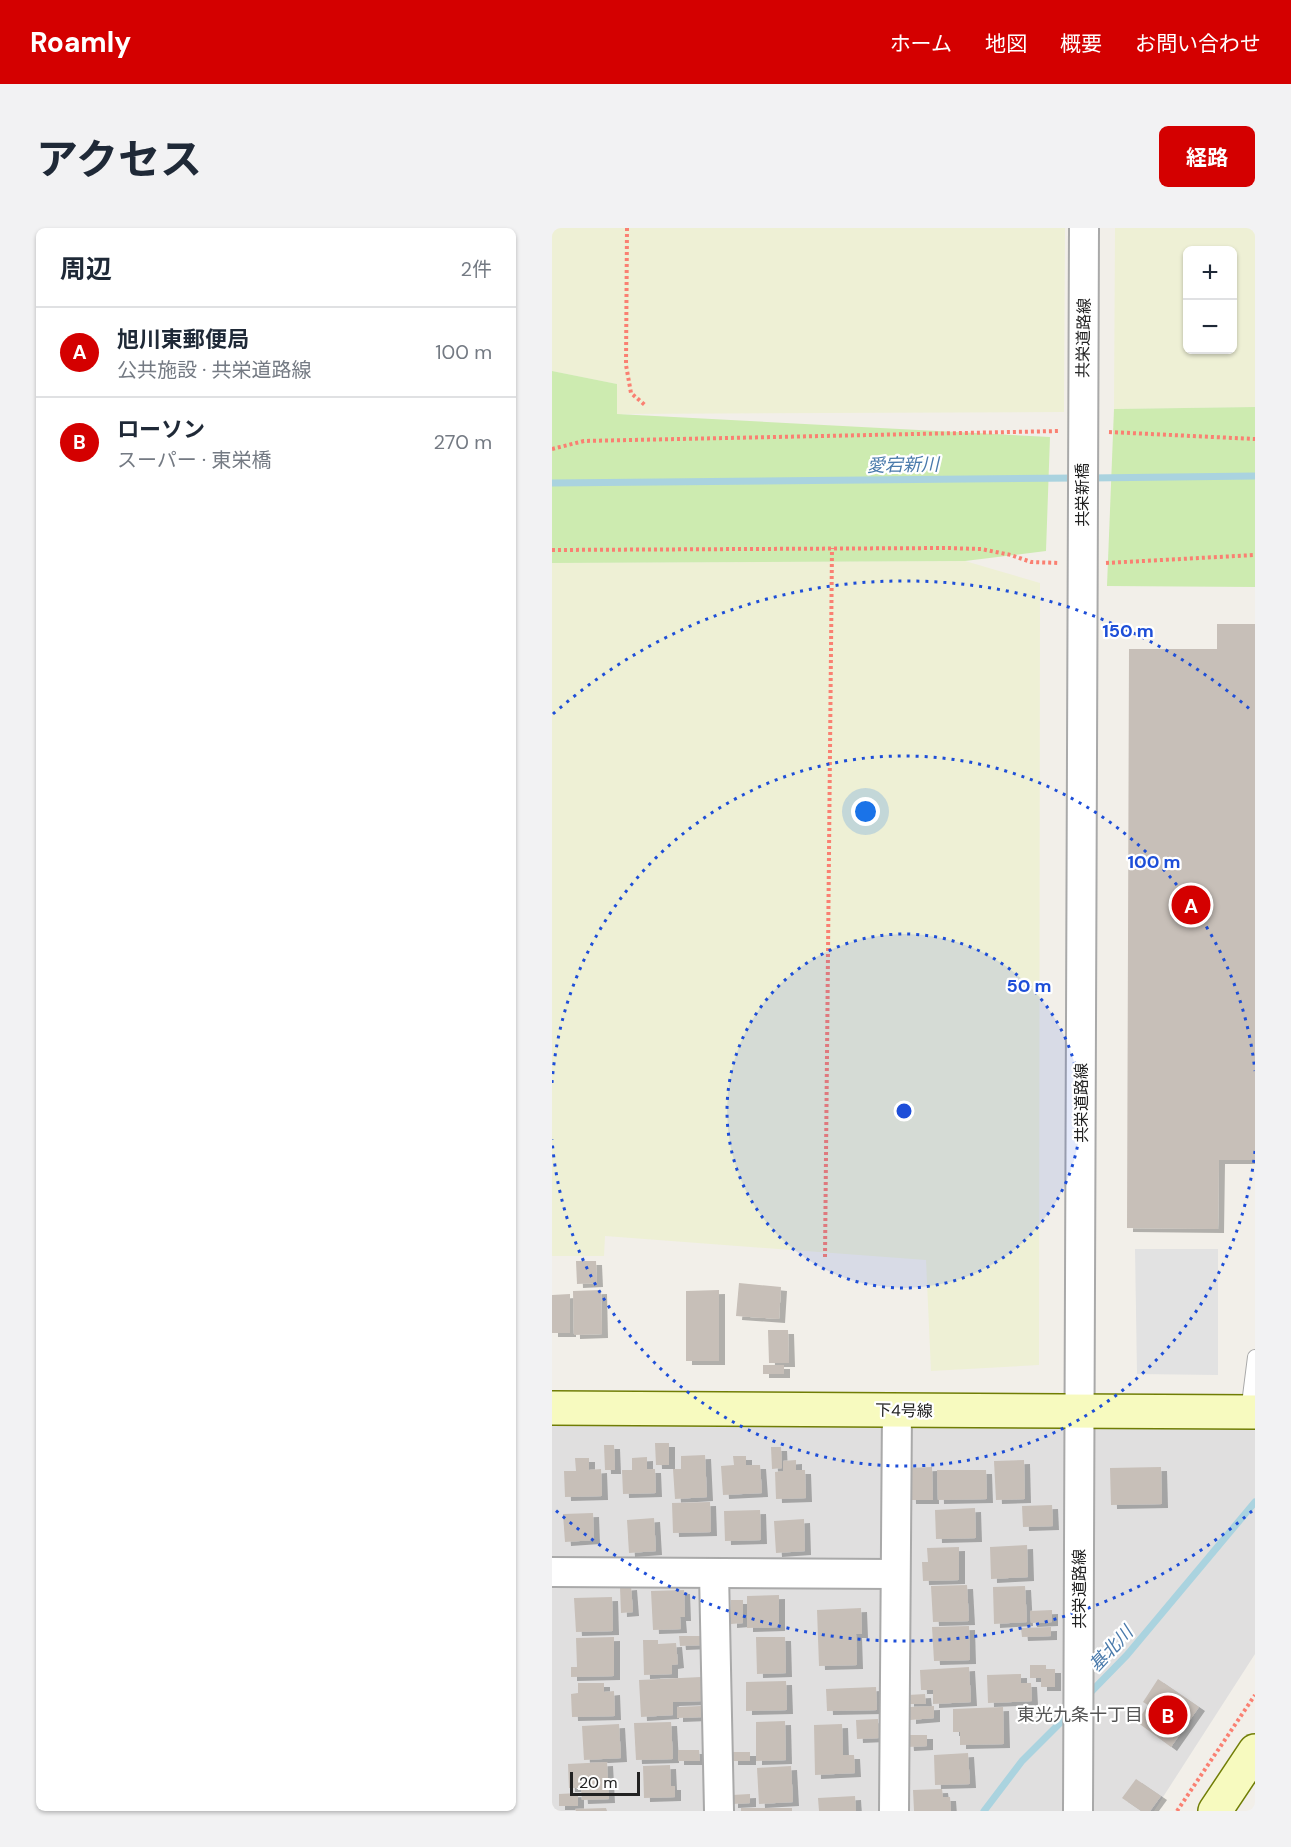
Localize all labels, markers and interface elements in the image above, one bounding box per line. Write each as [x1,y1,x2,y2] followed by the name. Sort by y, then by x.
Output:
[30,24,131,61] text: Roamly
[890,30,952,58] text: ホーム
[985,30,1027,58] text: 地図
[1060,30,1102,58] text: 概要
[1135,30,1261,58] text: お問い合わせ
[1159,126,1255,187] button: 経路
[36,132,202,187] text: アクセス
[1183,246,1237,354] map controls
[1183,246,1237,300] button: +
[60,252,112,286] text: 周辺
[460,256,492,282] text: 2件
[1072,298,1095,378] street label: 共栄道路線
[1183,300,1237,354] button: −
[117,325,249,354] text: 旭川東郵便局
[72,339,87,365] text: A
[435,339,492,365] text: 100 m
[117,357,312,383] text: 公共施設 · 共栄道路線
[117,415,205,444] text: ローソン
[73,429,86,455] text: B
[434,429,492,455] text: 270 m
[117,447,271,473] text: スーパー · 東栄橋
[867,452,941,478] water label: 愛宕新川
[1072,463,1093,527] street label: 共栄新橋
[1102,619,1154,643] text: 150 m
[851,797,880,826] your location
[1127,850,1181,874] text: 100 m
[1172,882,1210,928] pin: A
[1006,974,1052,998] text: 50 m
[1071,1063,1092,1143] street label: 共栄道路線
[894,1101,914,1121] centre of rings
[875,1399,933,1422] street label: 下4号線
[1069,1549,1090,1629] street label: 共栄道路線
[1084,1620,1140,1677] water label: 基北川
[1148,1692,1188,1738] pin: B
[1017,1703,1143,1727] district label: 東光九条十丁目
[570,1769,640,1796] scale bar
[579,1772,618,1793] text: 20 m

